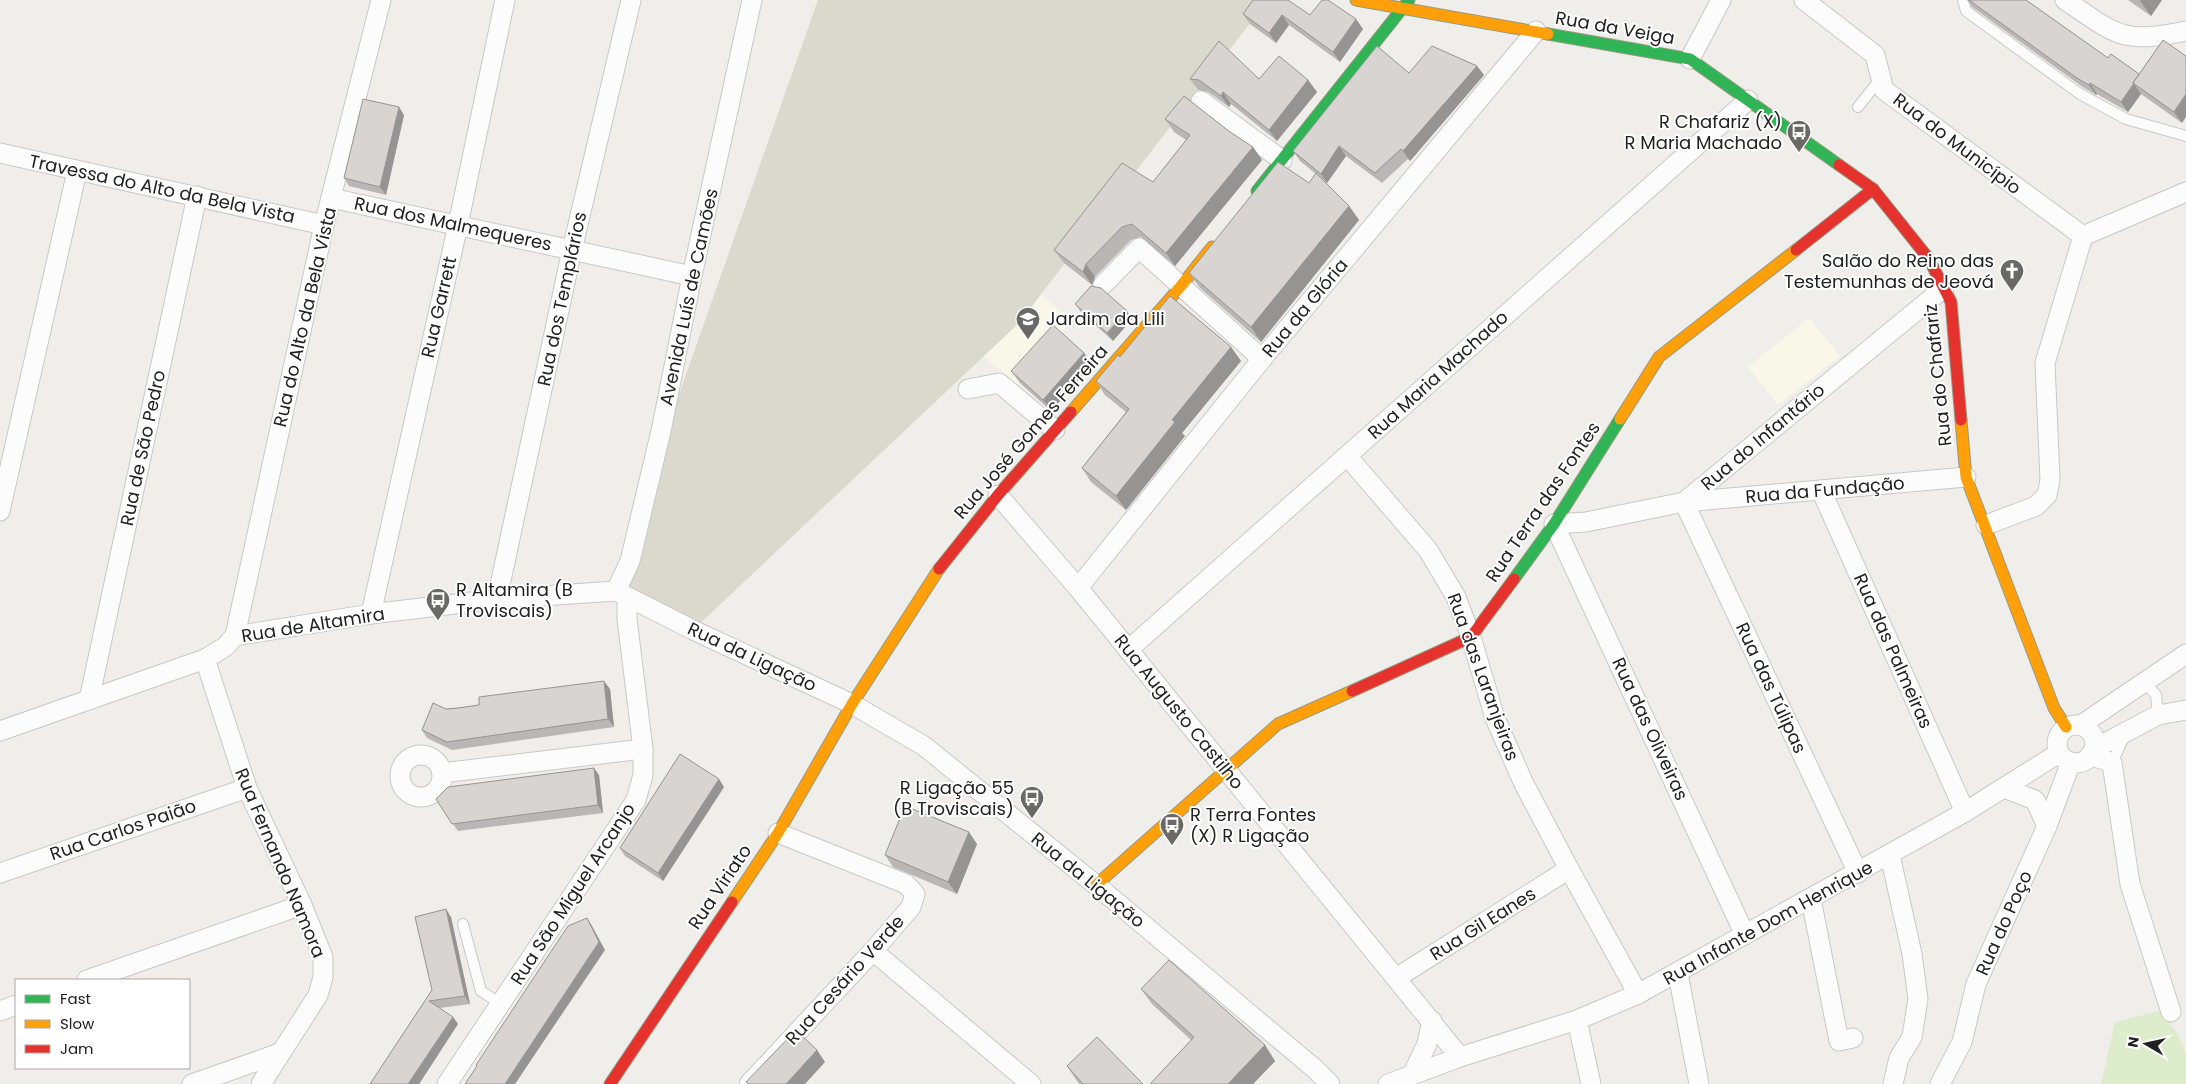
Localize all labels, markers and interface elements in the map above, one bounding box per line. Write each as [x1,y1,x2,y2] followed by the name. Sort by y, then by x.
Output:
[1553,5,1677,50] street label: Rua da Veiga
[1888,87,2026,200] street label: Rua do Município
[1625,109,1782,155] place label: R Chafariz (X) R Maria Machado
[1786,119,1812,153] bus stop icon: R Chafariz (X) R Maria Machado
[27,148,297,229] street label: Travessa do Alto da Bela Vista
[653,186,724,408] street label: Avenida Luís de Camões
[352,190,554,257] street label: Rua dos Malmequeres
[267,205,342,429] street label: Rua do Alto da Bela Vista
[531,209,592,388] street label: Rua dos Templários
[1784,248,1994,294] place label: Salão do Reino das Testemunhas de Jeová
[1256,253,1353,362] street label: Rua da Glória
[415,254,462,360] street label: Rua Garrett
[1999,258,2025,292] church icon: Salão do Reino das Testemunhas de Jeová
[1918,303,1957,447] street label: Rua do Chafariz
[1362,305,1513,445] street label: Rua Maria Machado
[1015,306,1041,340] school or university icon: Jardim da Lili
[1046,306,1165,331] place label: Jardim da Lili
[948,339,1113,524] street label: Rua José Gomes Ferreira
[114,368,171,528] street label: Rua de São Pedro
[1695,377,1830,496] street label: Rua do Infantário
[1480,417,1606,587] street label: Rua Terra das Fontes
[1744,470,1906,509] street label: Rua da Fundação
[1848,569,1939,732] street label: Rua das Palmeiras
[456,577,573,623] place label: R Altamira (B Troviscais)
[425,587,451,621] bus stop icon: R Altamira (B Troviscais)
[1442,590,1525,764] street label: Rua das Laranjeiras
[240,601,386,648] street label: Rua de Altamira
[684,616,821,697] street label: Rua da Ligação
[1730,618,1813,757] street label: Rua das Túlipas
[1109,629,1250,795] street label: Rua Augusto Castilho
[1606,653,1695,804] street label: Rua das Oliveiras
[229,764,332,962] street label: Rua Fernando Namora
[893,775,1014,821] place label: R Ligação 55 (B Troviscais)
[1019,785,1045,819] bus stop icon: R Ligação 55 (B Troviscais)
[46,793,199,866] street label: Rua Carlos Paião
[504,798,641,989] street label: Rua São Miguel Arcanjo
[1190,802,1316,848] place label: R Terra Fontes (X) R Ligação
[1159,812,1185,846] bus stop icon: R Terra Fontes (X) R Ligação
[1026,826,1150,933] street label: Rua da Ligação
[682,839,757,934] street label: Rua Viriato
[1658,854,1877,991] street label: Rua Infante Dom Henrique
[1969,866,2038,979] street label: Rua do Poço
[1425,881,1540,966] street label: Rua Gil Eanes
[779,909,910,1050] street label: Rua Cesário Verde
[15,979,190,1069] legend
[60,988,91,1009] text: Fast
[60,1013,95,1034] text: Slow
[2121,1019,2171,1069] north arrow
[2122,1035,2144,1049] text: N
[60,1038,94,1059] text: Jam

